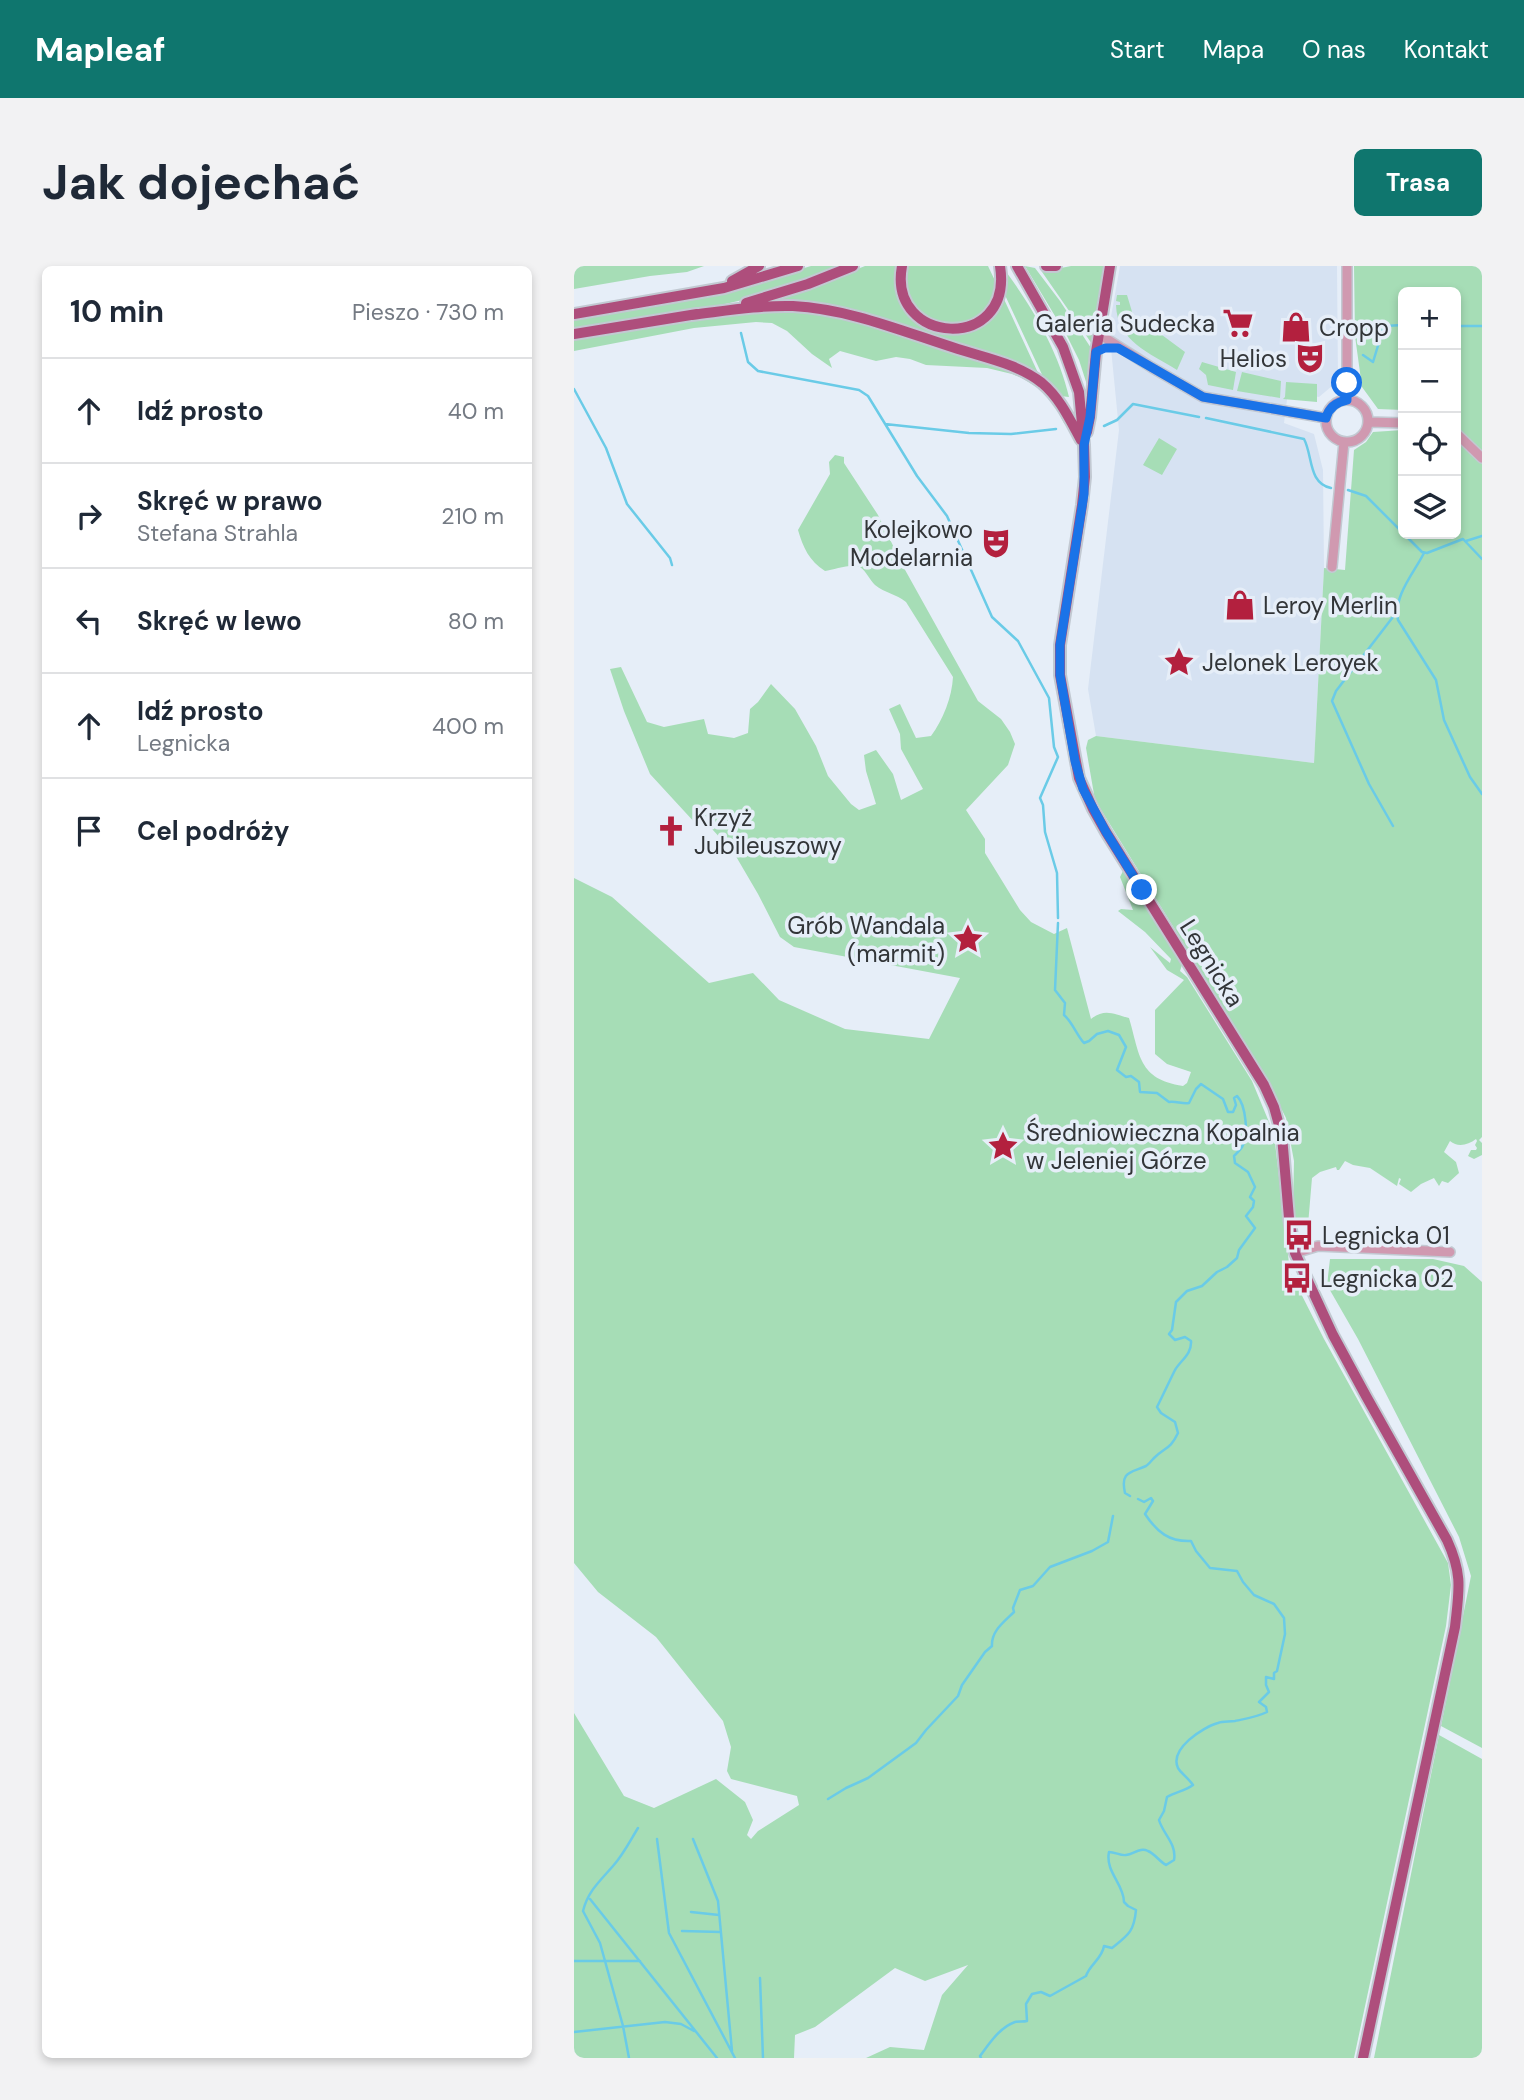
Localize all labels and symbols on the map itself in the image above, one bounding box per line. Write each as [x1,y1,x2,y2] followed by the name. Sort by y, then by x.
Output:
[1221,306,1255,340] supermarket icon: Galeria Sudecka
[1036,308,1215,339] place label: Galeria Sudecka
[1279,310,1313,344] shop icon: Cropp
[1319,312,1389,343] place label: Cropp
[1293,341,1327,375] theatre icon: Helios
[1220,343,1287,374] place label: Helios
[1331,367,1362,398] route start
[850,514,973,573] place label: Kolejkowo Modelarnia
[979,526,1013,560] theatre icon: Kolejkowo Modelarnia
[1223,588,1257,622] shop icon: Leroy Merlin
[1263,590,1398,621] place label: Leroy Merlin
[1162,645,1196,679] place icon: Jelonek Leroyek
[1202,647,1379,678] place label: Jelonek Leroyek
[694,802,842,861] place label: Krzyż Jubileuszowy
[654,814,688,848] church icon: Krzyż Jubileuszowy
[1126,874,1157,905] route end
[787,910,945,969] place label: Grób Wandala (marmit)
[1173,913,1251,1013] street label: Legnicka
[951,922,985,956] place icon: Grób Wandala (marmit)
[1026,1117,1299,1176] place label: Średniowieczna Kopalnia w Jeleniej Górze
[986,1129,1020,1163] place icon: Średniowieczna Kopalnia w Jeleniej Górze
[1282,1218,1316,1252] bus stop icon: Legnicka 01
[1322,1220,1450,1251] place label: Legnicka 01
[1280,1261,1314,1295] bus stop icon: Legnicka 02
[1320,1263,1454,1294] place label: Legnicka 02

